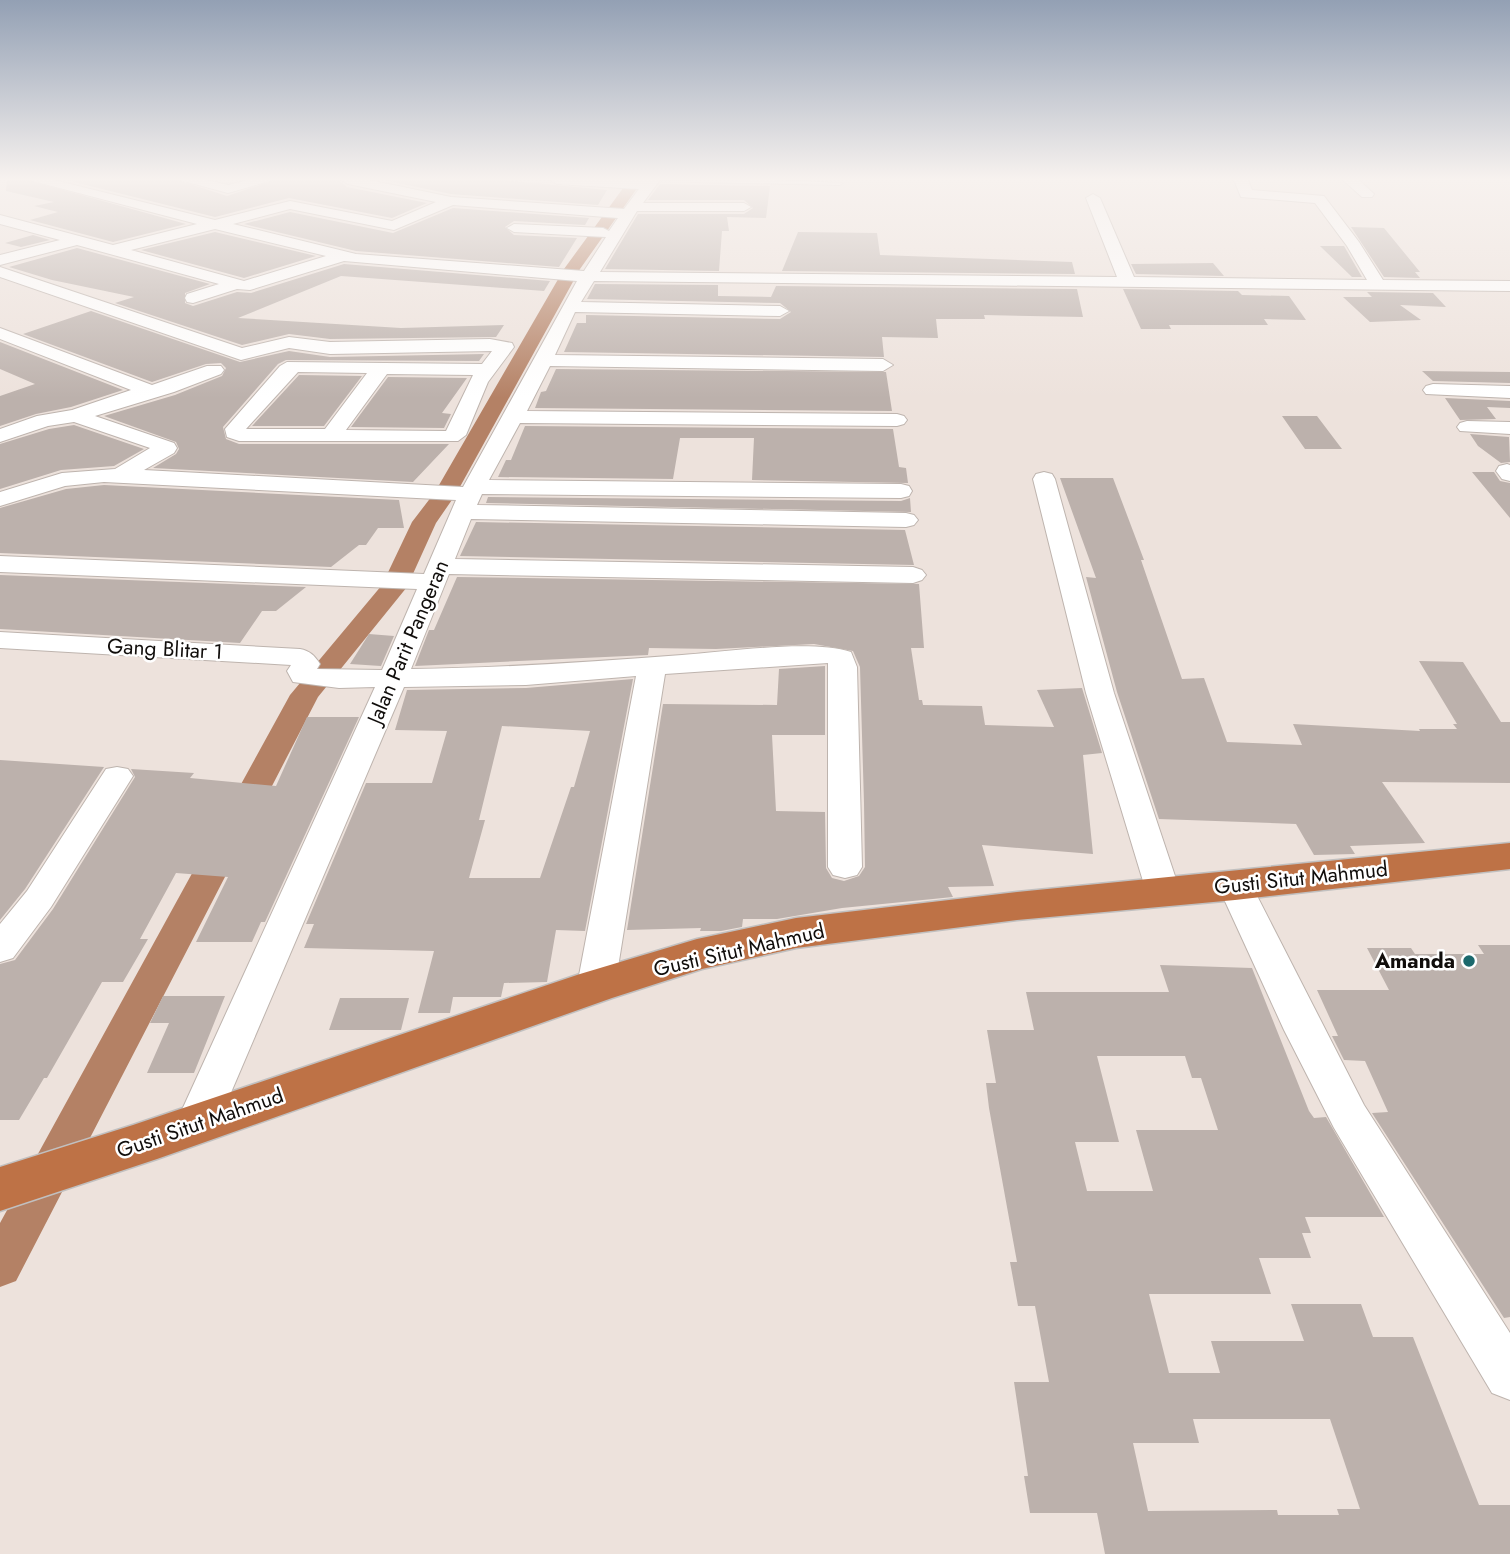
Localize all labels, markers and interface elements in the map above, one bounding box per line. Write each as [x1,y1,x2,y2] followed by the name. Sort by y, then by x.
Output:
[359,555,456,731] street label: Jalan Parit Pangeran
[106,631,224,667] street label: Gang Blitar 1
[1213,854,1389,902] street label: Gusti Situt Mahmud
[651,916,827,984] street label: Gusti Situt Mahmud
[1374,946,1455,976] place label: Amanda
[1461,953,1477,969] marker: Amanda
[113,1080,287,1166] street label: Gusti Situt Mahmud

